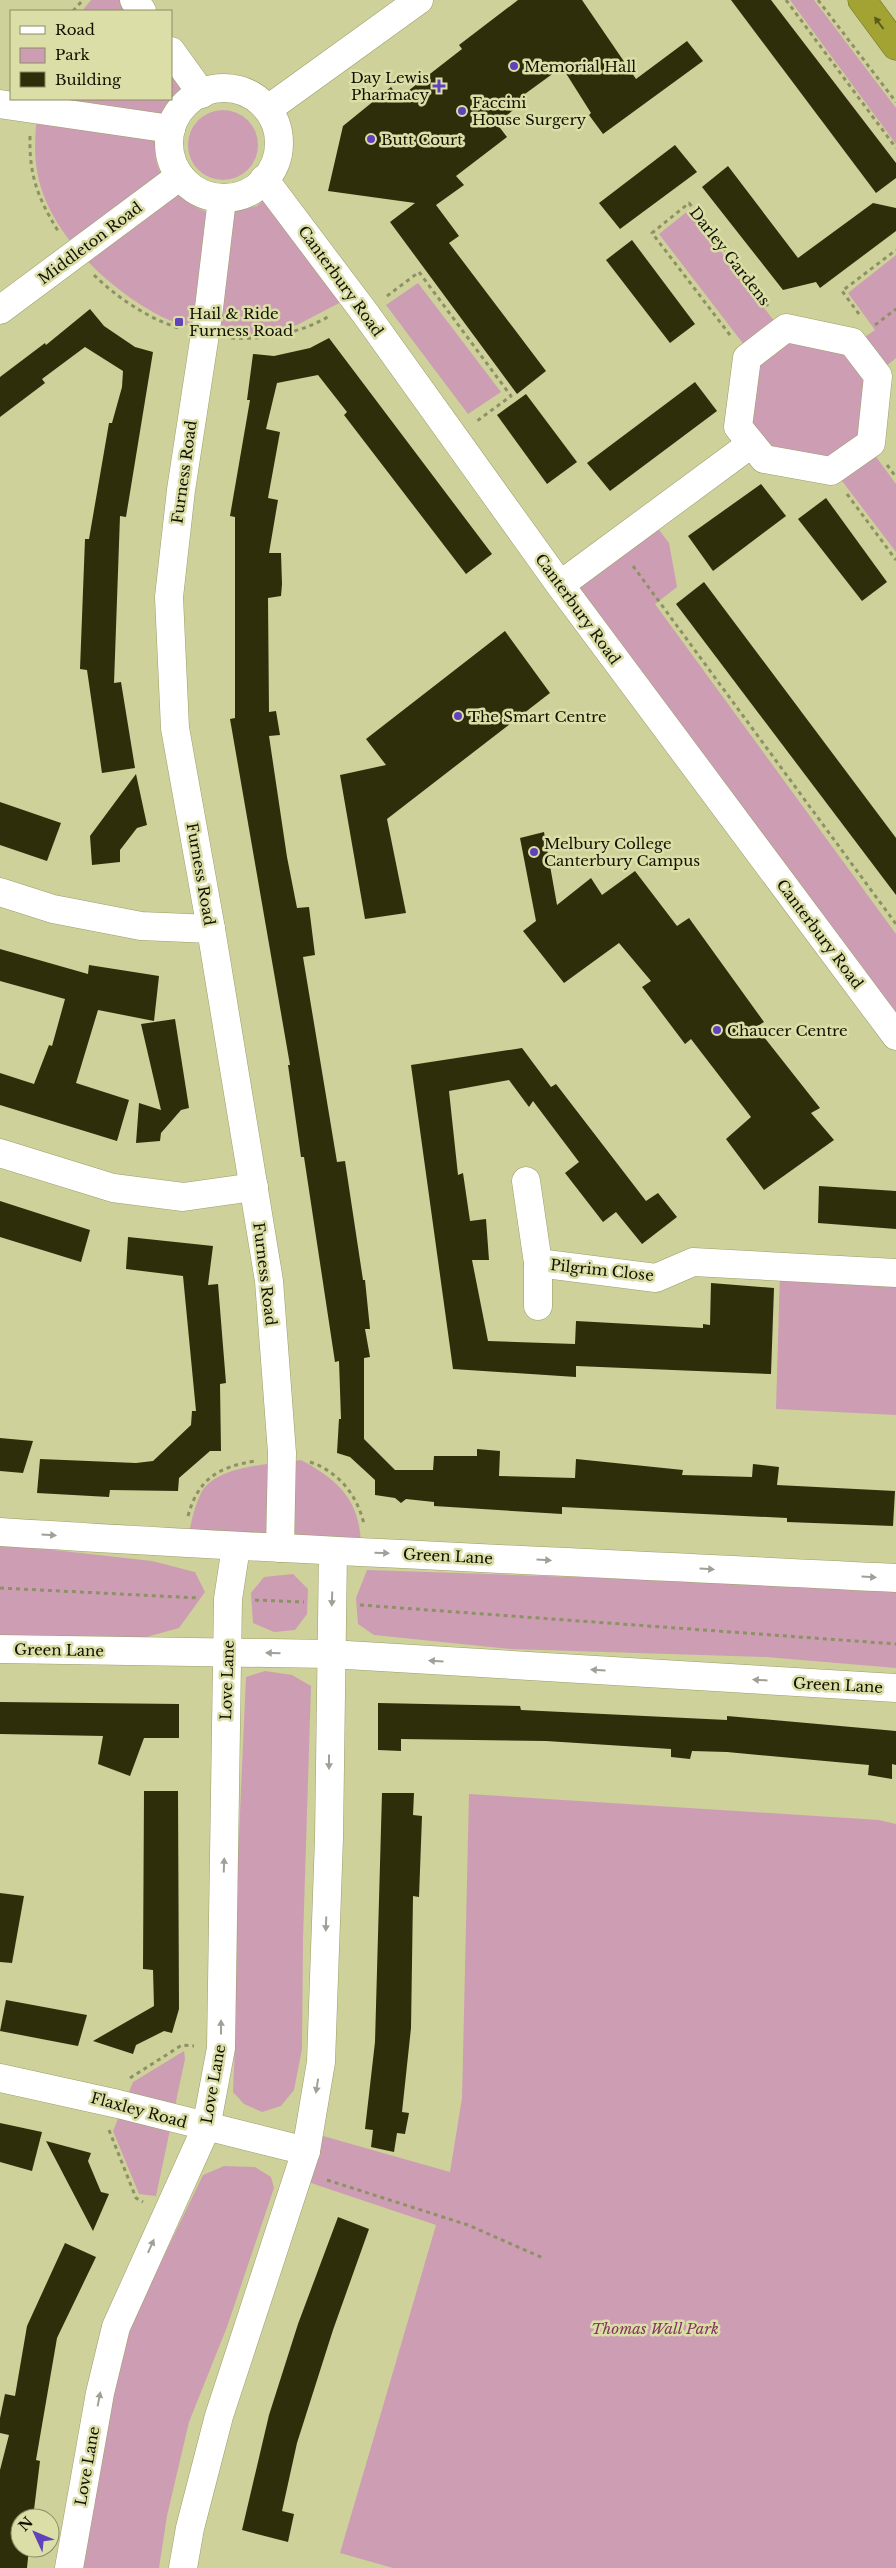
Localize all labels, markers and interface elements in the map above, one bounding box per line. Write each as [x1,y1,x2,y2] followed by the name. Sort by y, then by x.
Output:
[10,10,172,100] legend
[874,16,884,30] one-way arrow
[55,20,95,39] text: Road
[55,45,91,64] text: Park
[524,57,636,76] place label: Memorial Hall
[508,60,520,72] marker: Memorial Hall
[350,68,429,104] place label: Day Lewis Pharmacy
[55,70,122,89] text: Building
[433,80,445,92] marker: Day Lewis Pharmacy
[472,93,587,129] place label: Faccini House Surgery
[456,105,468,117] marker: Faccini House Surgery
[381,130,463,149] place label: Butt Court
[365,133,377,145] marker: Butt Court
[34,198,146,288] street label: Middleton Road
[686,203,774,309] street label: Darley Gardens
[294,222,388,340] street label: Canterbury Road
[189,304,293,340] place label: Hail & Ride Furness Road
[173,316,185,328] marker: Hail & Ride Furness Road
[167,419,201,525] street label: Furness Road
[531,550,625,668] street label: Canterbury Road
[468,707,607,726] place label: The Smart Centre
[452,710,464,722] marker: The Smart Centre
[183,821,219,927] street label: Furness Road
[544,834,700,870] place label: Melbury College Canterbury Campus
[528,846,540,858] marker: Melbury College Canterbury Campus
[773,875,867,993] street label: Canterbury Road
[727,1021,848,1040] place label: Chaucer Centre
[711,1024,723,1036] marker: Chaucer Centre
[249,1221,281,1327] street label: Furness Road
[549,1255,655,1285] street label: Pilgrim Close
[41,1532,57,1540] one-way arrow
[403,1544,493,1568] street label: Green Lane
[374,1549,390,1557] one-way arrow
[537,1557,553,1565] one-way arrow
[699,1565,715,1573] one-way arrow
[861,1573,877,1581] one-way arrow
[328,1592,336,1608] one-way arrow
[14,1640,104,1660] street label: Green Lane
[216,1640,238,1720] street label: Love Lane
[265,1649,281,1657] one-way arrow
[427,1656,443,1664] one-way arrow
[590,1666,606,1674] one-way arrow
[793,1673,883,1697] street label: Green Lane
[752,1675,768,1683] one-way arrow
[325,1754,333,1770] one-way arrow
[220,1856,228,1872] one-way arrow
[321,1917,329,1933] one-way arrow
[217,2019,225,2035] one-way arrow
[197,2043,229,2125] street label: Love Lane
[312,2079,320,2095] one-way arrow
[89,2088,189,2132] street label: Flaxley Road
[148,2239,156,2253] one-way arrow
[591,2319,719,2338] park label: Thomas Wall Park
[96,2391,104,2407] one-way arrow
[71,2425,103,2507] street label: Love Lane
[10,2508,60,2558] north arrow
[15,2513,37,2535] text: N

